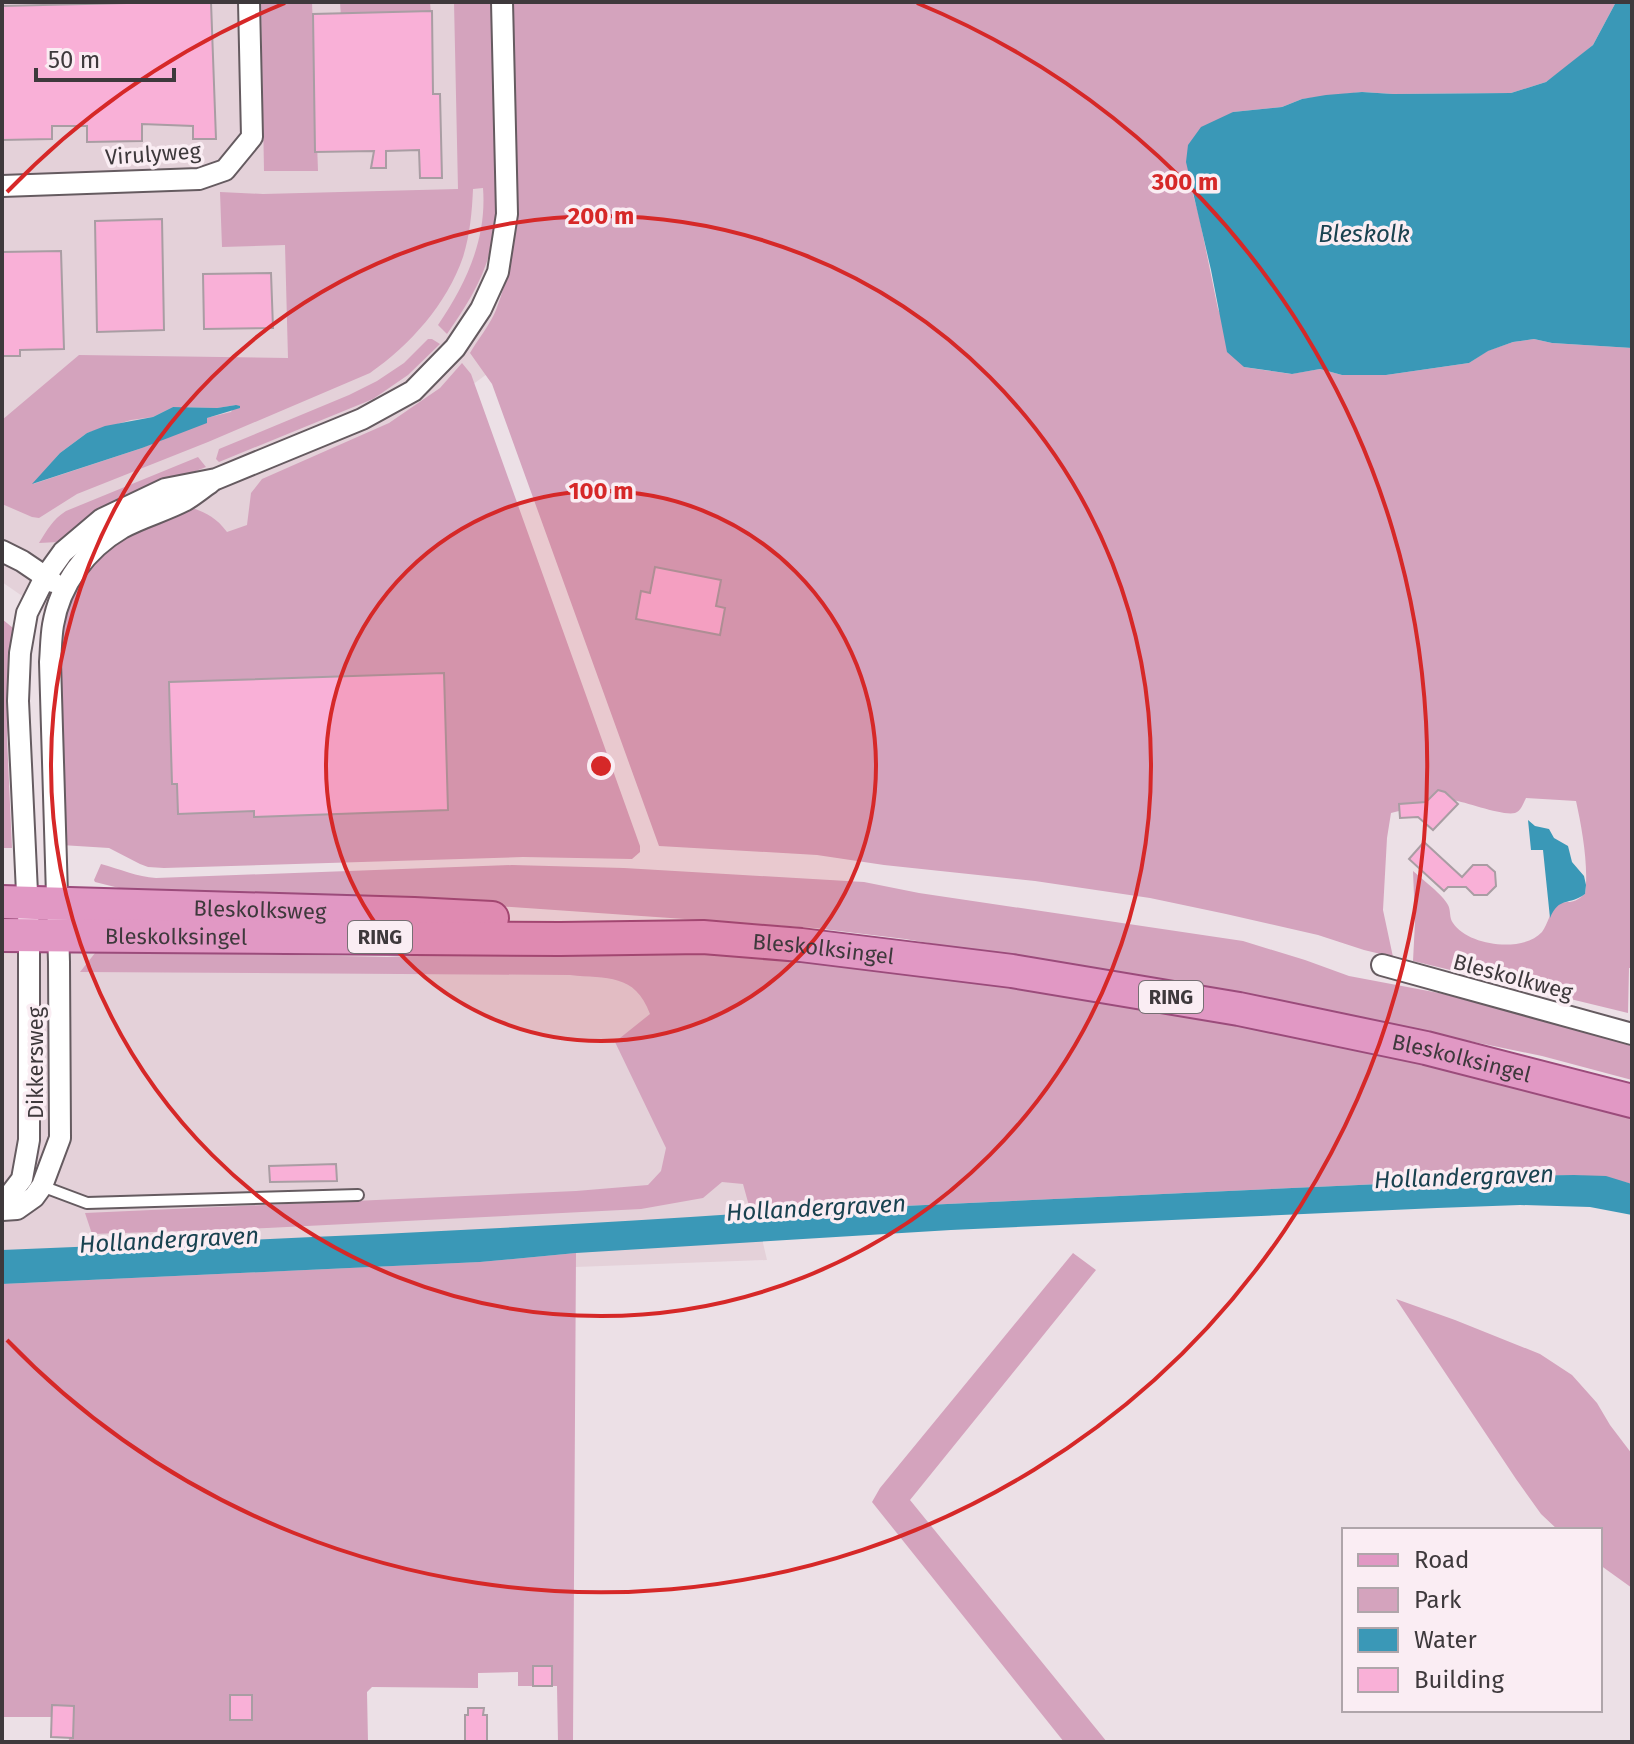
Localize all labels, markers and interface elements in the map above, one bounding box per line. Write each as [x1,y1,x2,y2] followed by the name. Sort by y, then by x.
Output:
[36,32,174,82] scale bar
[48,46,100,74] text: 50 m
[104,137,202,171] street label: Virulyweg
[1151,168,1218,196] text: 300 m
[568,202,634,230] text: 200 m
[1318,220,1410,248] water label: Bleskolk
[568,477,634,505] text: 100 m
[587,752,615,780] centre of rings
[193,894,327,925] street label: Bleskolksweg
[348,921,412,953] road number: RING
[105,922,247,950] street label: Bleskolksingel
[751,928,896,970] street label: Bleskolksingel
[1450,948,1576,1006] street label: Bleskolkweg
[1139,981,1203,1013] road number: RING
[22,1006,49,1119] street label: Dikkersweg
[1390,1028,1534,1088] street label: Bleskolksingel
[1374,1160,1554,1194] water label: Hollandergraven
[725,1189,907,1227] water label: Hollandergraven
[78,1221,260,1259] water label: Hollandergraven
[1342,1528,1602,1712] legend
[1414,1546,1469,1574] text: Road
[1414,1586,1462,1614] text: Park
[1414,1626,1478,1654] text: Water
[1414,1666,1504,1694] text: Building

